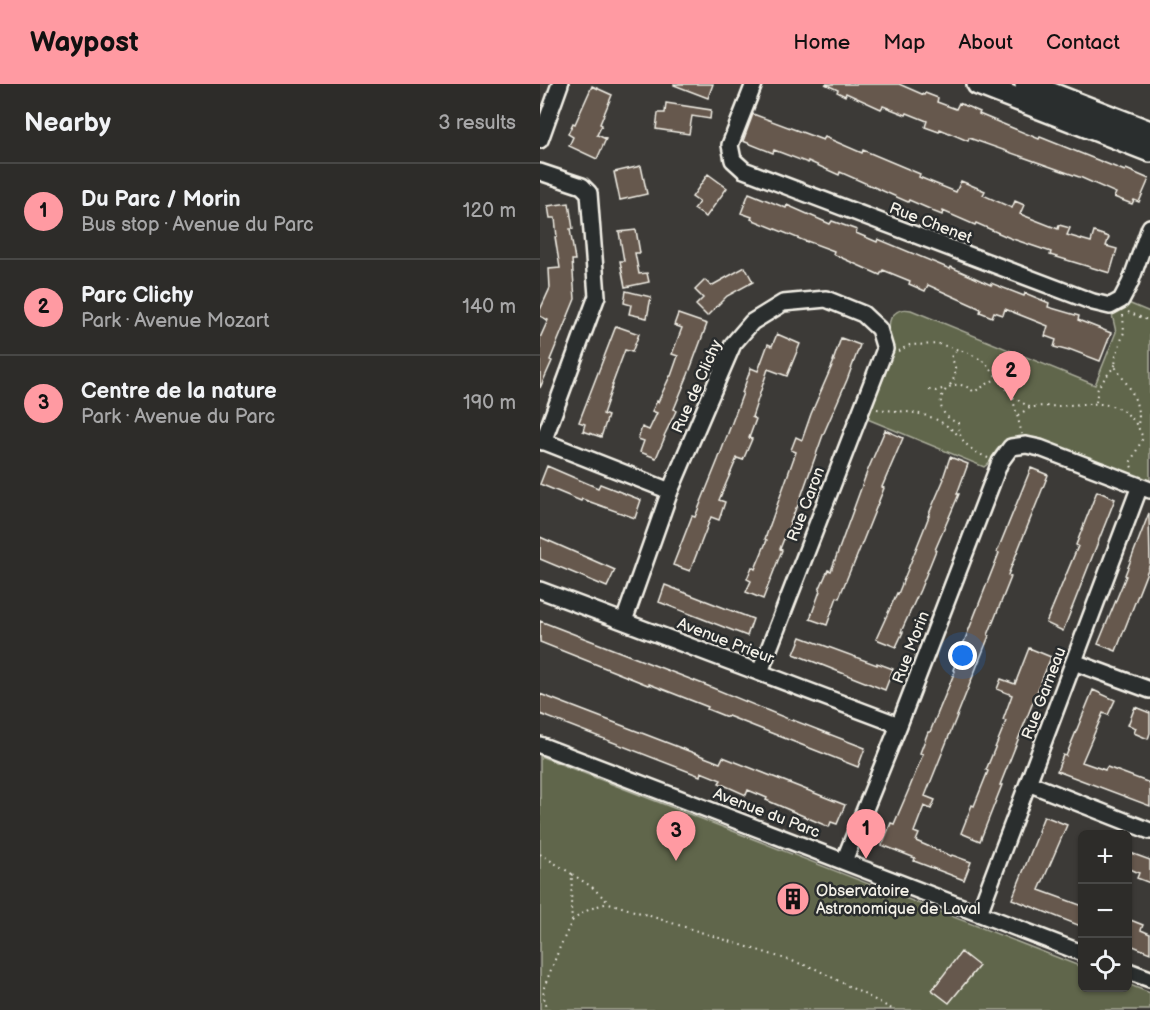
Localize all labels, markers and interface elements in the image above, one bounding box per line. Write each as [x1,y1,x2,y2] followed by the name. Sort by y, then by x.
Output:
[30,26,139,59] text: Waypost
[793,30,850,55] text: Home
[883,30,925,55] text: Map
[958,30,1013,55] text: About
[1046,30,1120,55] text: Contact
[24,108,111,139] text: Nearby
[438,111,516,135] text: 3 results
[81,186,241,213] text: Du Parc / Morin
[39,199,48,223] text: 1
[463,199,516,223] text: 120 m
[886,199,975,248] street label: Rue Chenet
[81,213,314,237] text: Bus stop · Avenue du Parc
[81,282,193,309] text: Parc Clichy
[38,295,49,319] text: 2
[462,295,516,319] text: 140 m
[81,309,269,333] text: Park · Avenue Mozart
[668,336,727,436] street label: Rue de Clichy
[992,352,1030,401] pin: 2
[81,378,277,405] text: Centre de la nature
[38,391,49,415] text: 3
[463,391,516,415] text: 190 m
[81,405,275,429] text: Park · Avenue du Parc
[784,465,829,544] street label: Rue Caron
[889,609,934,686] street label: Rue Morin
[675,614,777,669] street label: Avenue Prieur
[948,641,977,670] your location
[1018,645,1071,742] street label: Rue Garneau
[710,784,823,842] street label: Avenue du Parc
[846,810,886,859] pin: 1
[656,812,696,861] pin: 3
[1078,830,1132,992] map controls
[1078,830,1132,884] button: +
[775,881,811,917] building icon: Observatoire Astronomique de Laval
[816,882,981,919] place label: Observatoire Astronomique de Laval
[1078,884,1132,938] button: −
[1078,938,1132,992] button: locate

